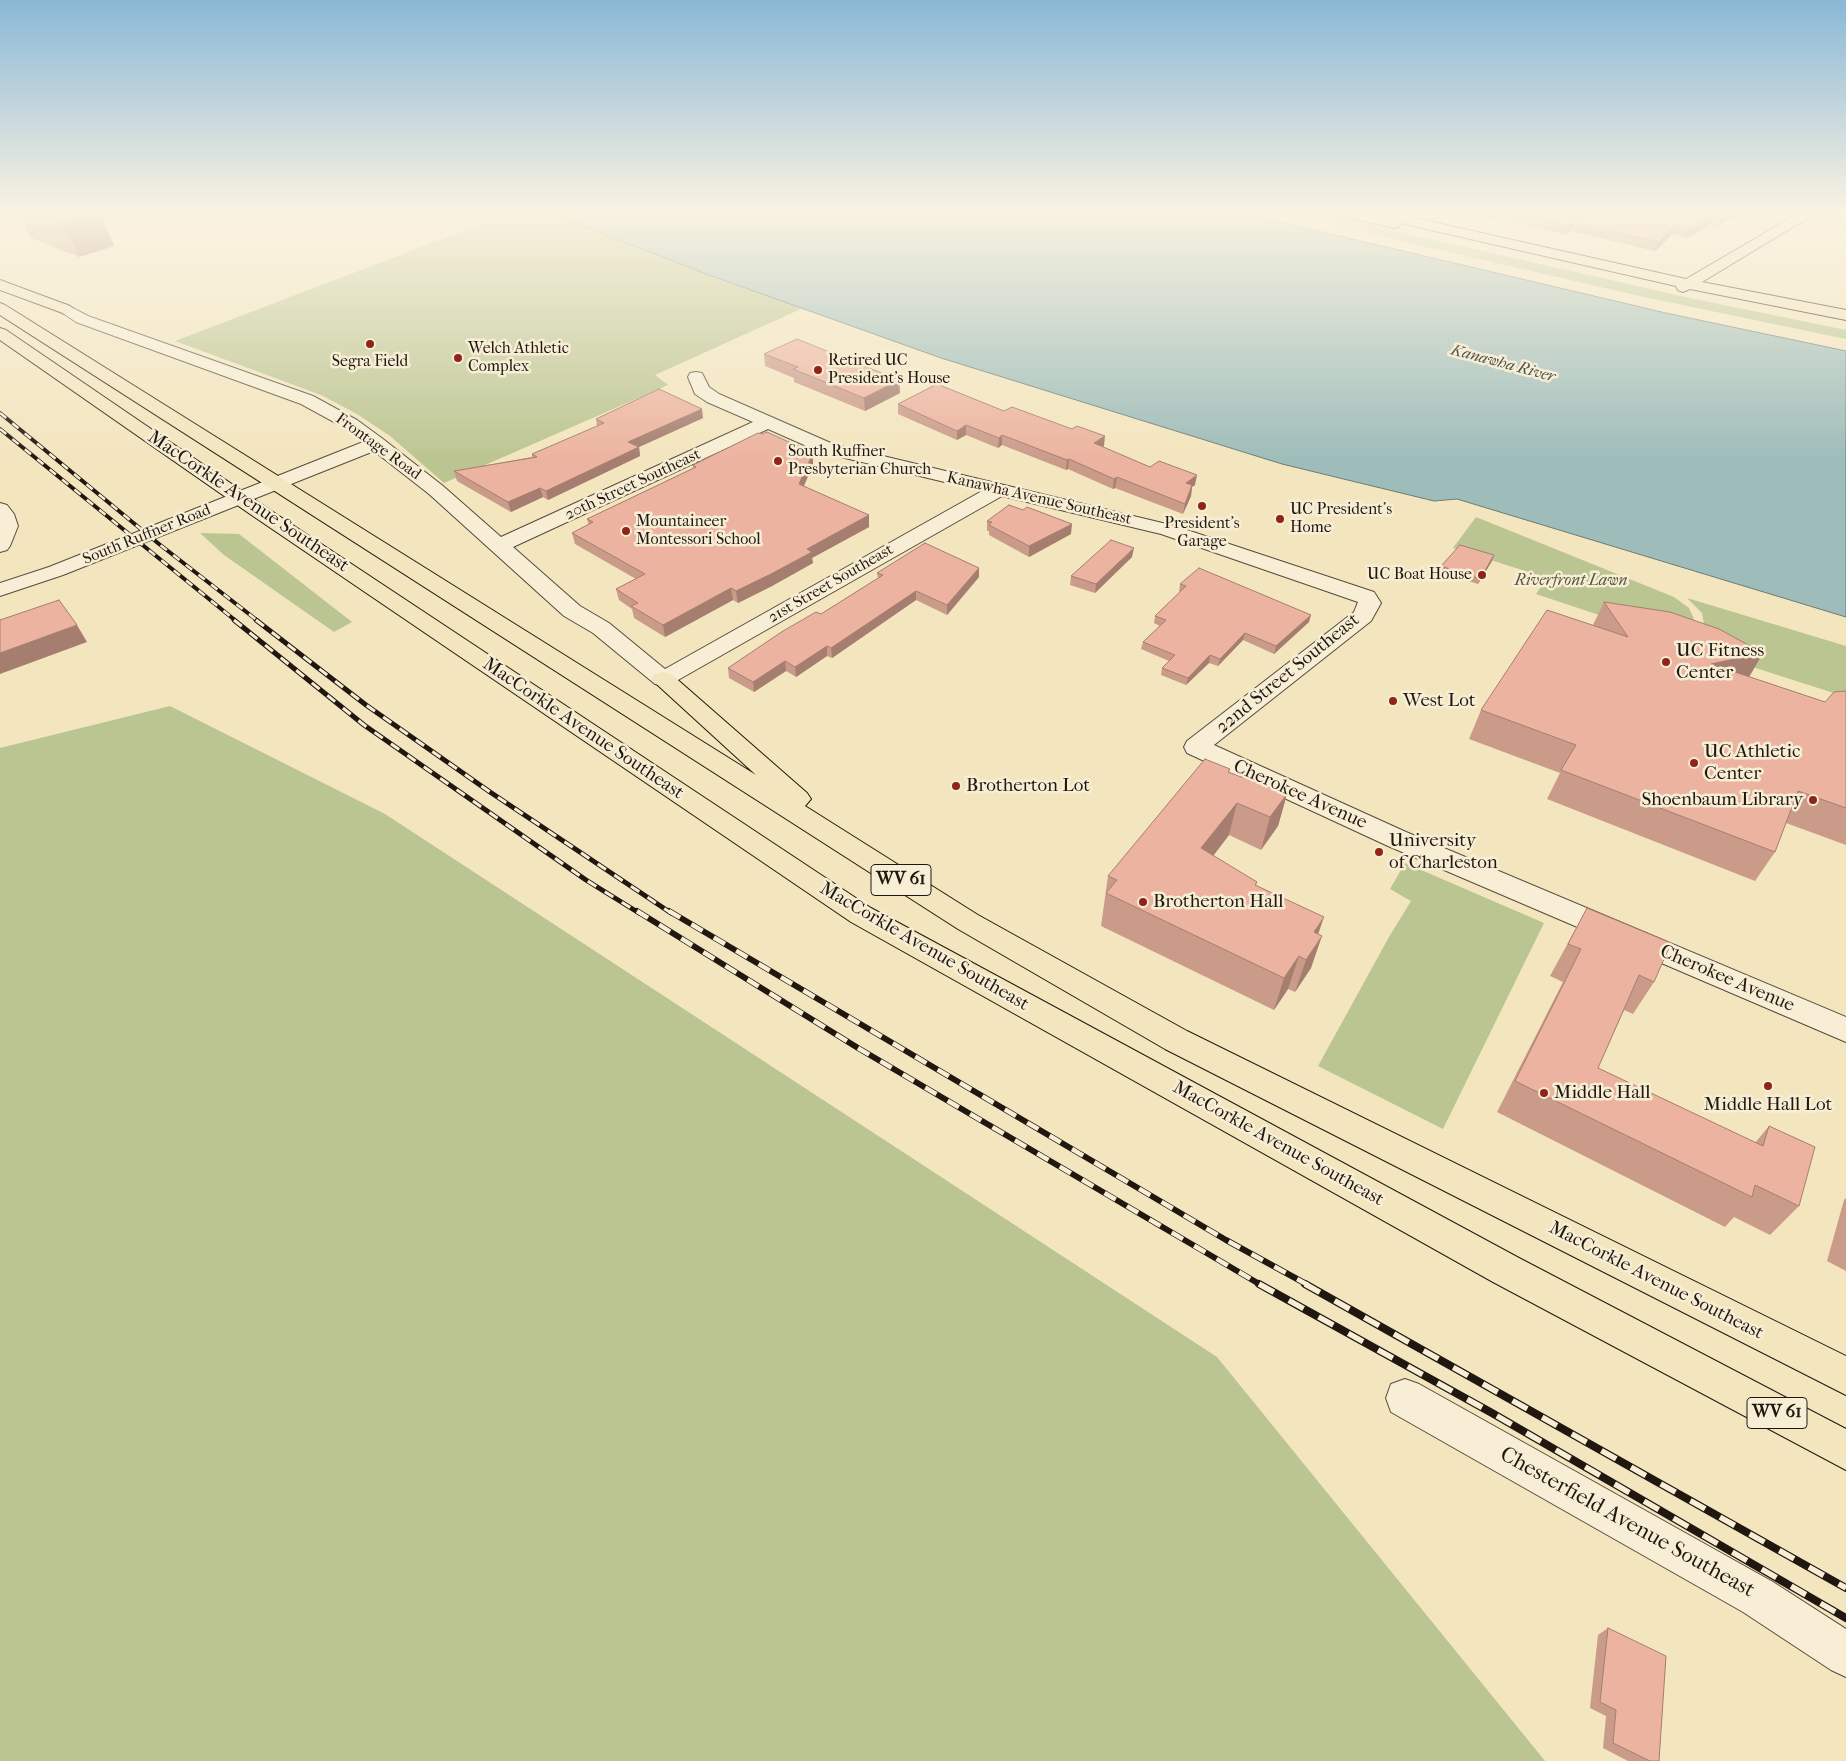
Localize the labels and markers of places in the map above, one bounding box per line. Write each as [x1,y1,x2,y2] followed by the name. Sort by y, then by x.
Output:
[364,338,376,350] marker: Segra Field
[468,339,569,377] place label: Welch Athletic Complex
[828,351,950,389] place label: Retired UC President's House
[332,352,408,372] place label: Segra Field
[452,352,464,364] marker: Welch Athletic Complex
[812,364,824,376] marker: Retired UC President's House
[788,442,931,480] place label: South Ruffner Presbyterian Church
[772,455,784,467] marker: South Ruffner Presbyterian Church
[1196,500,1208,512] marker: President's Garage
[1290,500,1392,538] place label: UC President’s Home
[636,512,761,550] place label: Mountaineer Montessori School
[1274,513,1286,525] marker: UC President’s Home
[1164,514,1240,552] place label: President's Garage
[620,525,632,537] marker: Mountaineer Montessori School
[1367,565,1472,585] place label: UC Boat House
[1476,569,1488,581] marker: UC Boat House
[1676,640,1764,684] place label: UC Fitness Center
[1660,656,1672,668] marker: UC Fitness Center
[1403,690,1476,712] place label: West Lot
[1387,695,1399,707] marker: West Lot
[1704,741,1800,785] place label: UC Athletic Center
[1688,757,1700,769] marker: UC Athletic Center
[966,775,1090,797] place label: Brotherton Lot
[950,780,962,792] marker: Brotherton Lot
[1642,789,1803,811] place label: Shoenbaum Library
[1807,794,1819,806] marker: Shoenbaum Library
[1389,830,1498,874] place label: University of Charleston
[1373,846,1385,858] marker: University of Charleston
[1153,891,1284,913] place label: Brotherton Hall
[1137,896,1149,908] marker: Brotherton Hall
[1762,1080,1774,1092] marker: Middle Hall Lot
[1554,1082,1650,1104] place label: Middle Hall
[1538,1087,1550,1099] marker: Middle Hall
[1704,1094,1832,1116] place label: Middle Hall Lot

